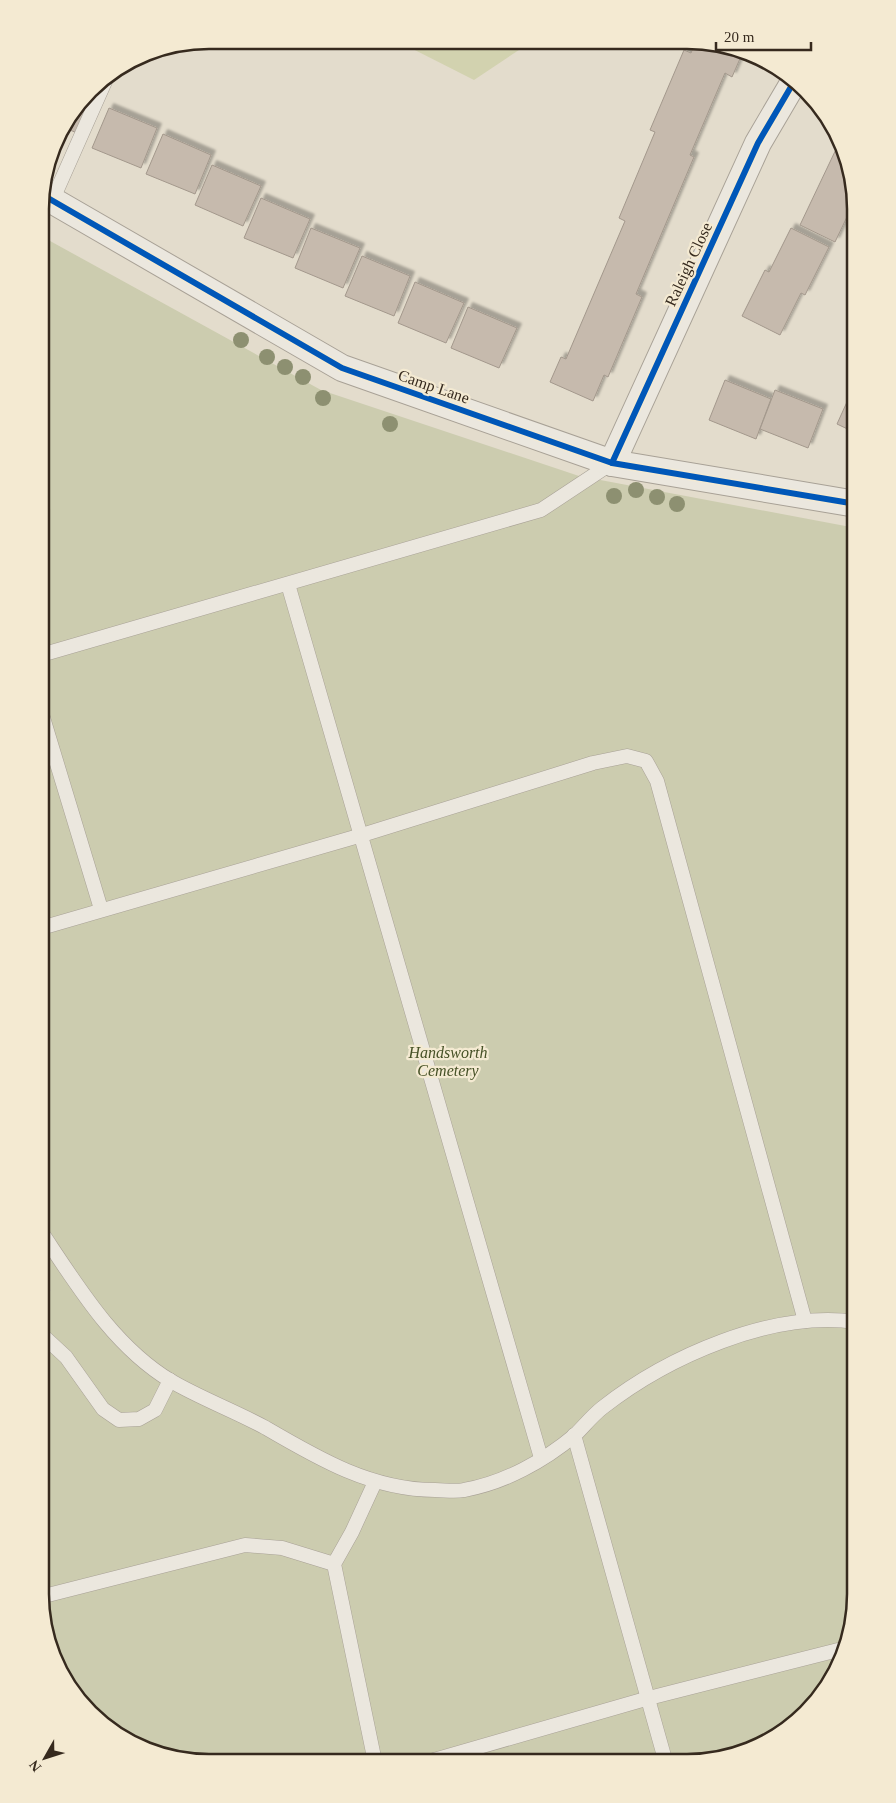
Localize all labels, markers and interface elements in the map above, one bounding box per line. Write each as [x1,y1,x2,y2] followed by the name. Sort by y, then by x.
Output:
[716,20,811,52] scale bar
[724,29,755,45] text: 20 m
[662,220,716,309] street label: Raleigh Close
[396,366,472,408] street label: Camp Lane
[407,1044,488,1080] park label: Handsworth Cemetery
[20,1733,70,1783] north arrow
[26,1757,44,1775] text: N

